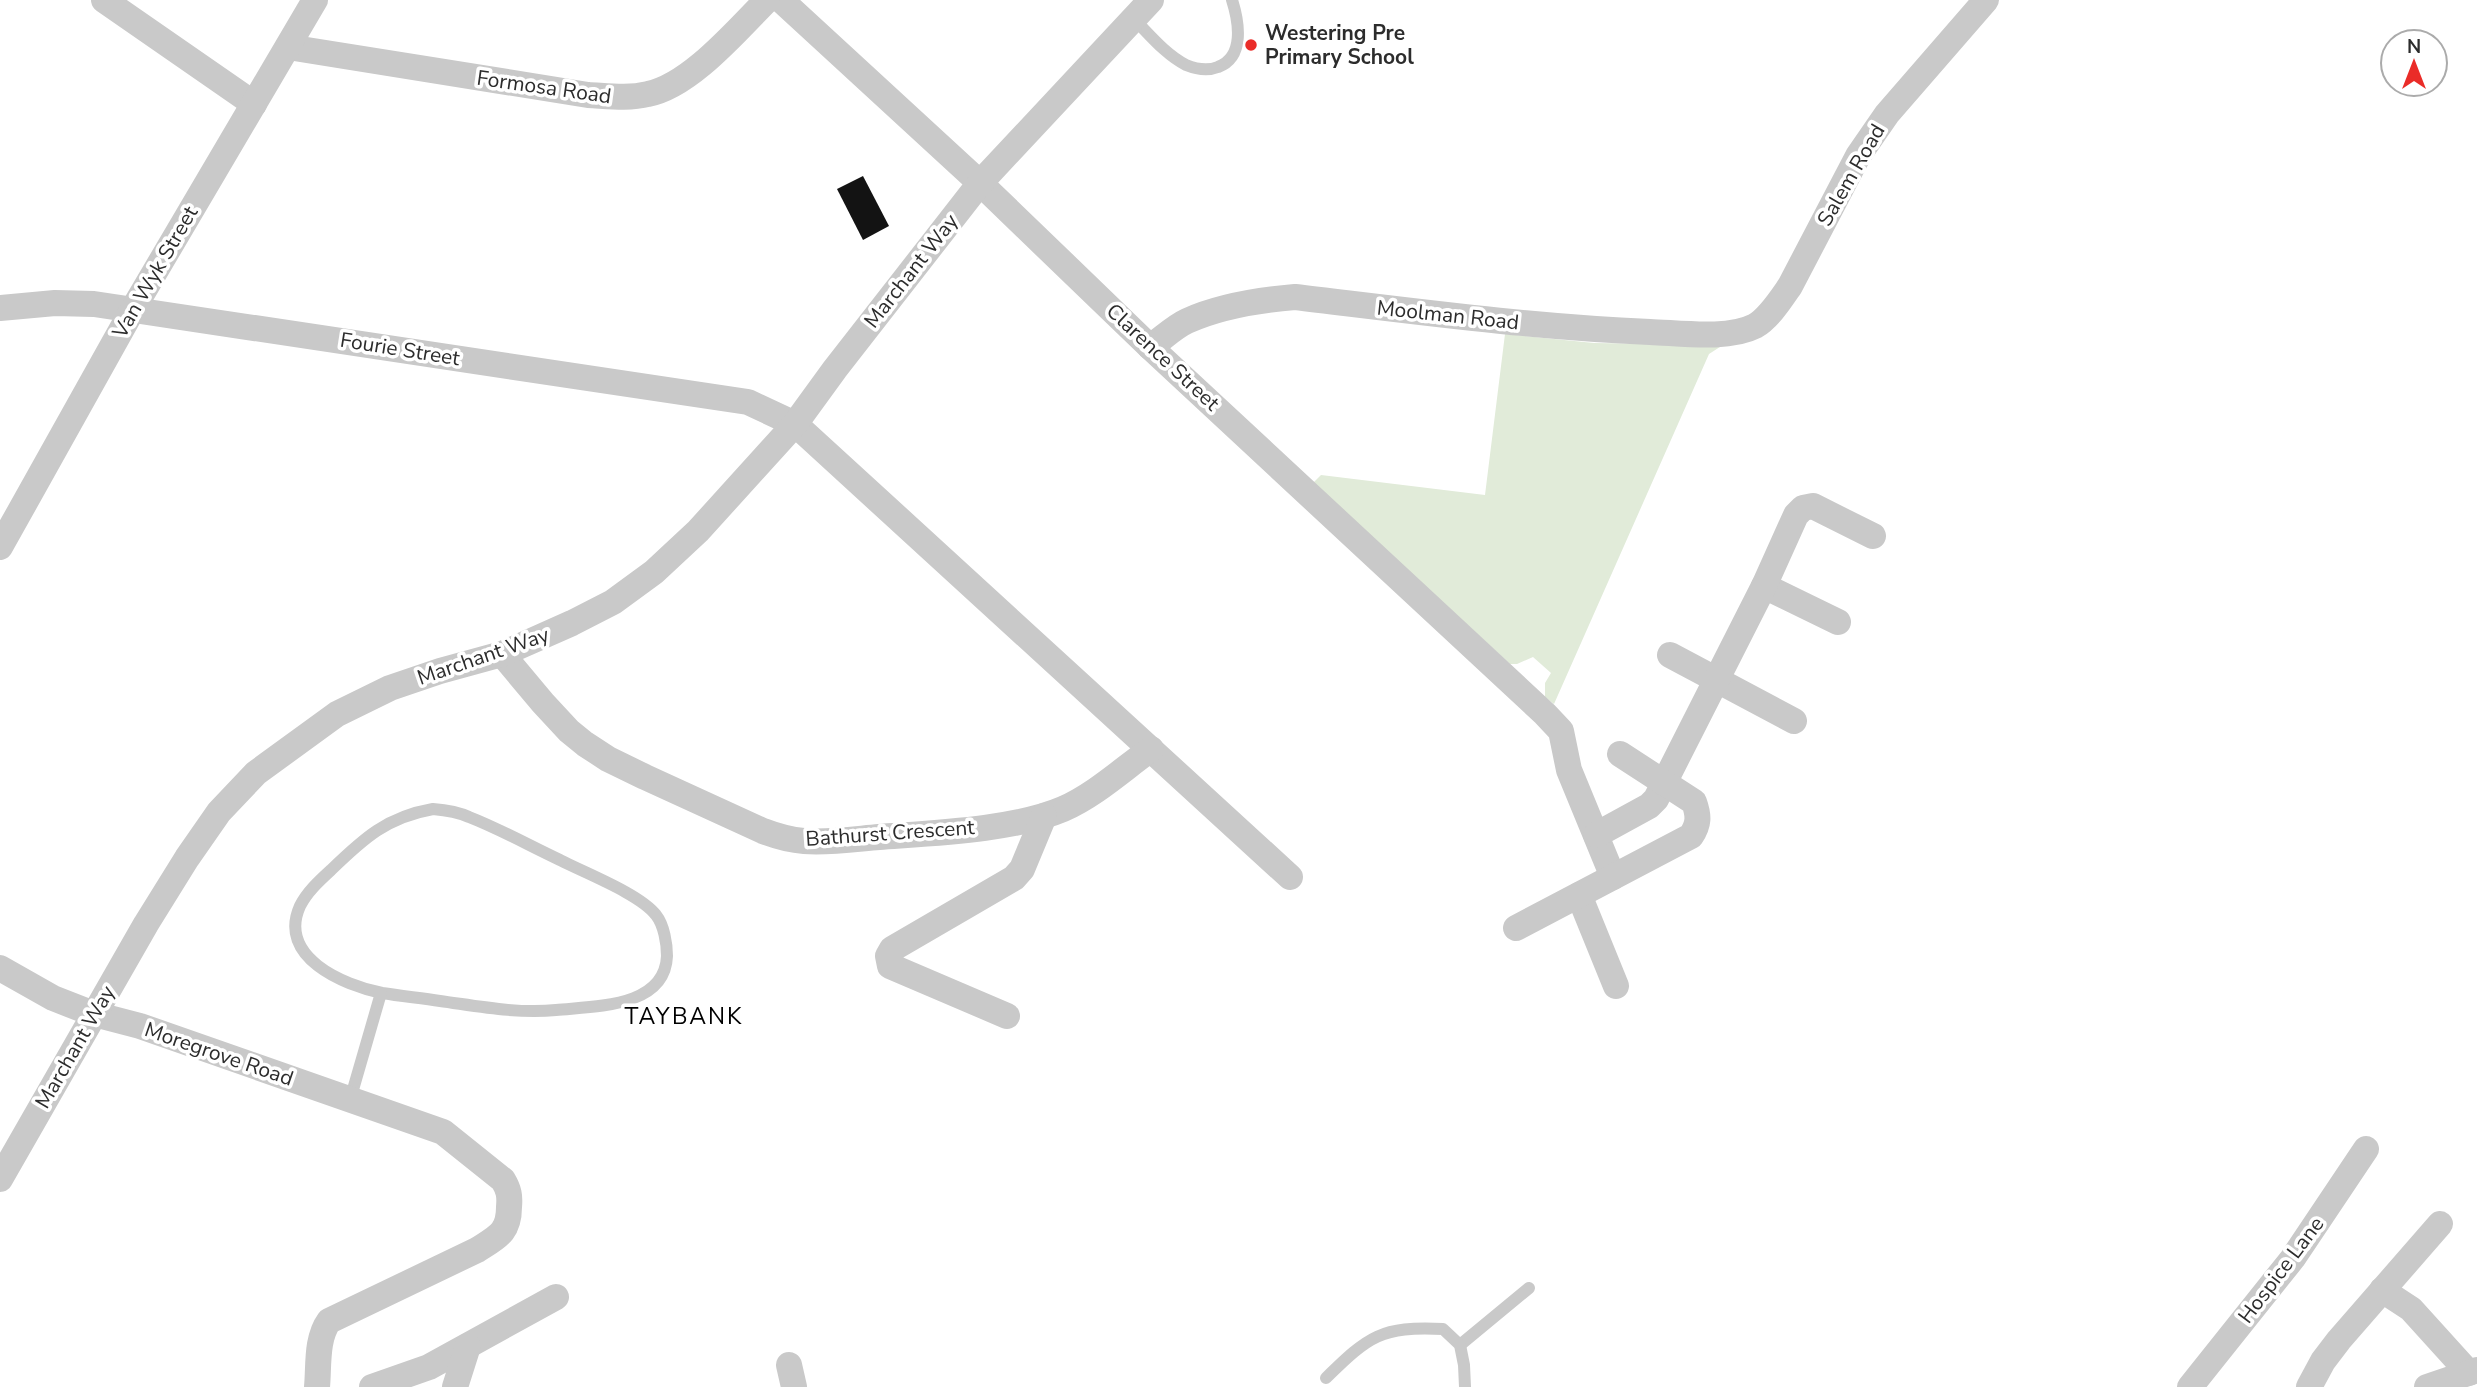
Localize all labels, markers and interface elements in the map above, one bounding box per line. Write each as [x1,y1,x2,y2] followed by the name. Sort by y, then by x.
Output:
[1265,19,1414,71] place label: Westering Pre Primary School
[2379,28,2449,98] north arrow
[2407,34,2421,60] text: N
[1243,37,1259,53] marker: Westering Pre Primary School
[475,64,613,110] street label: Formosa Road
[1810,119,1892,231] street label: Salem Road
[105,200,205,344] street label: Van Wyk Street
[858,208,965,334] street label: Marchant Way
[1376,294,1520,336] street label: Moolman Road
[1100,297,1226,417] street label: Clarence Street
[338,326,462,372] street label: Fourie Street
[413,620,553,692] street label: Marchant Way
[805,813,976,853] street label: Bathurst Crescent
[28,980,122,1114] street label: Marchant Way
[625,1001,743,1032] district label: TAYBANK
[141,1015,297,1093] street label: Moregrove Road
[2232,1211,2330,1329] street label: Hospice Lane

